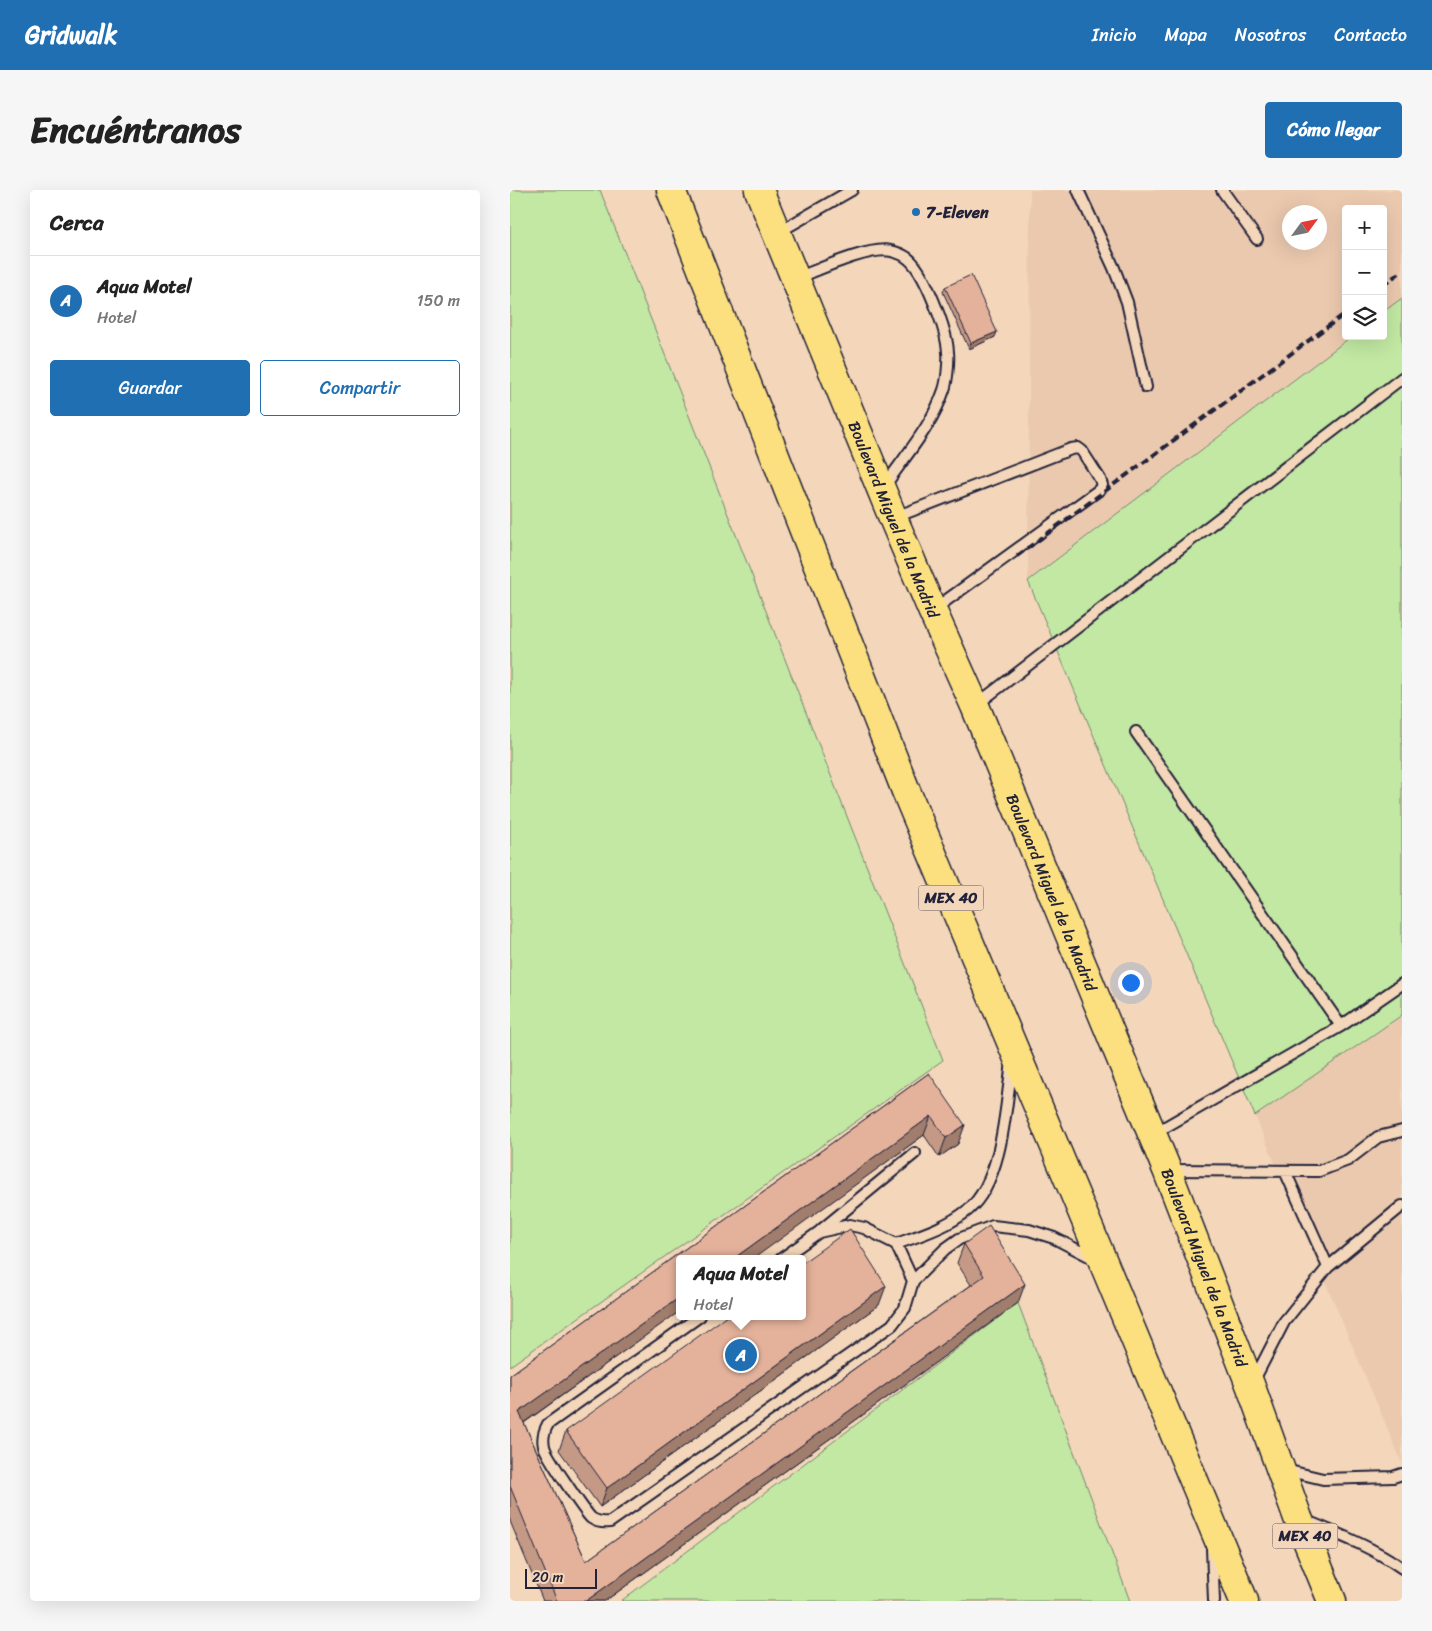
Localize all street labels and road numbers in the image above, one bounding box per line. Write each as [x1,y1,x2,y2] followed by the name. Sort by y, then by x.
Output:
[840,416,948,624] street label: Boulevard Miguel de la Madrid
[998,789,1106,997] street label: Boulevard Miguel de la Madrid
[918,886,984,910] road number: MEX 40
[1153,1164,1256,1373] street label: Boulevard Miguel de la Madrid
[1272,1524,1338,1548] road number: MEX 40

